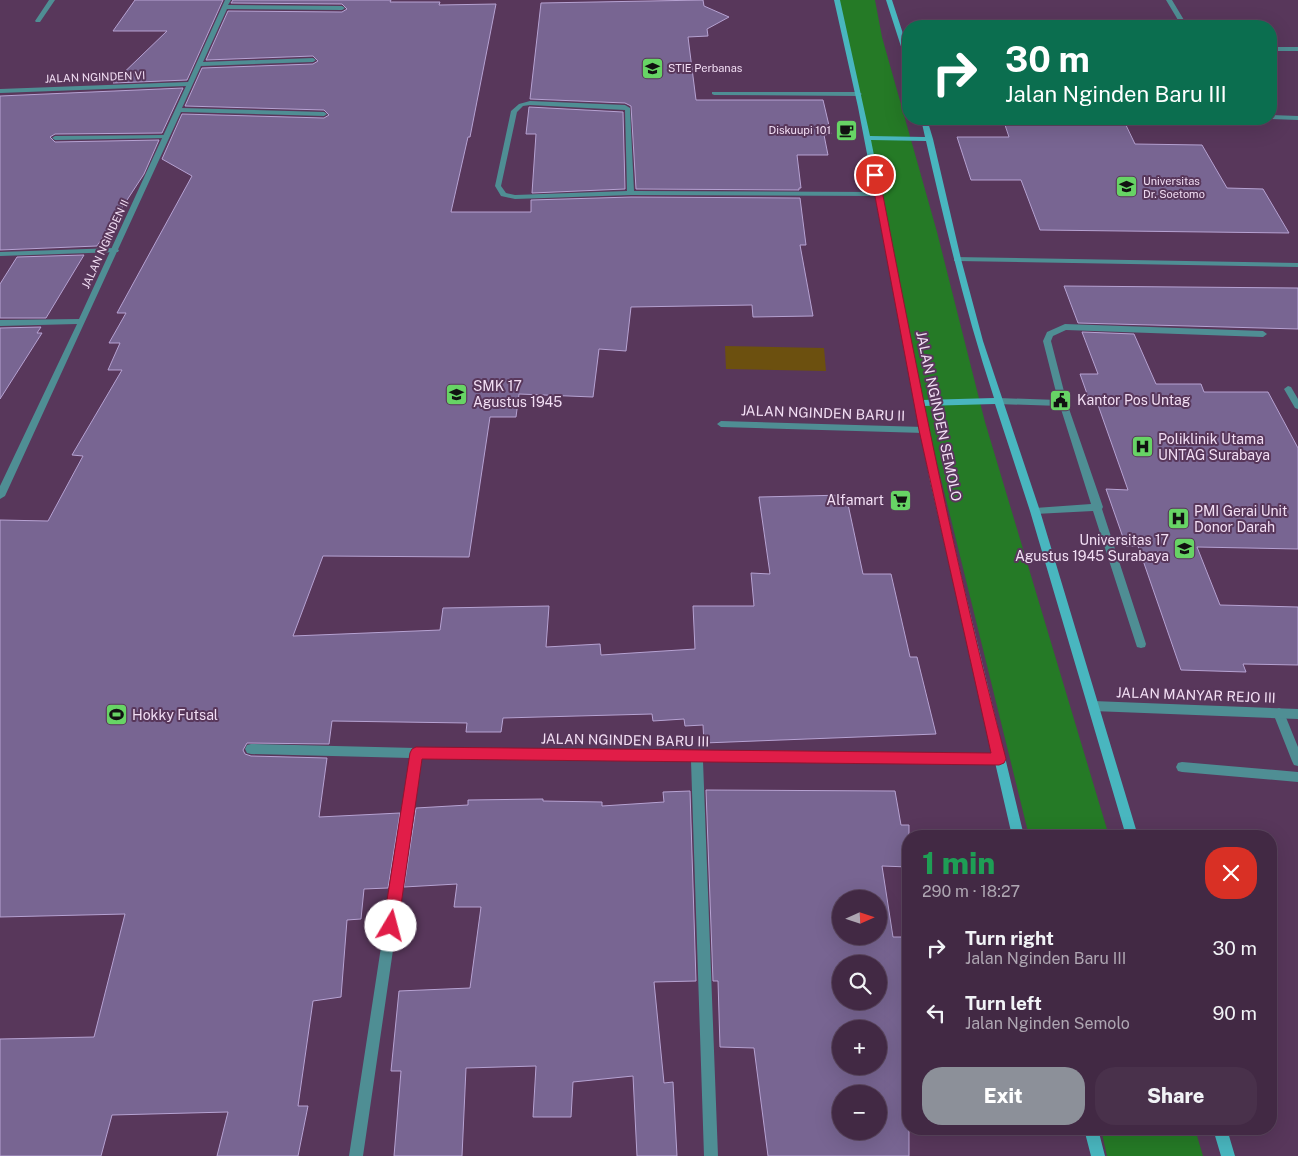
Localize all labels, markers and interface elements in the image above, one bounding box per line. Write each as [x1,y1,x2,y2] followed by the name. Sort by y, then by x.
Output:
[1005,39,1090,80] text: 30 m
[922,40,987,105] icon: right
[640,56,664,80] school or university icon: STIE Perbanas
[668,62,743,74] place label: STIE Perbanas
[45,69,145,85] street label: JALAN NGINDEN VI
[1005,81,1227,107] text: Jalan Nginden Baru III
[835,118,859,142] cafe icon: Diskuupi 101
[769,124,831,136] place label: Diskuupi 101
[854,154,896,196] pin
[861,161,889,189] icon: arrive
[1115,175,1139,199] school or university icon: Universitas Dr. Soetomo
[1143,175,1205,200] place label: Universitas Dr. Soetomo
[79,198,131,290] street label: JALAN NGINDEN II
[913,329,965,503] street label: JALAN NGINDEN SEMOLO
[473,378,562,410] place label: SMK 17 Agustus 1945
[445,382,469,406] school or university icon: SMK 17 Agustus 1945
[1049,388,1073,412] public building icon: Kantor Pos Untag
[1077,392,1191,408] place label: Kantor Pos Untag
[741,402,905,424] street label: JALAN NGINDEN BARU II
[1158,431,1270,463] place label: Poliklinik Utama UNTAG Surabaya
[1130,435,1154,459] hospital icon: Poliklinik Utama UNTAG Surabaya
[888,488,912,512] supermarket icon: Alfamart
[826,492,884,508] place label: Alfamart
[1194,503,1288,535] place label: PMI Gerai Unit Donor Darah
[1166,507,1190,531] hospital icon: PMI Gerai Unit Donor Darah
[1015,532,1169,564] place label: Universitas 17 Agustus 1945 Surabaya
[1173,536,1197,560] school or university icon: Universitas 17 Agustus 1945 Surabaya
[1116,684,1276,706] street label: JALAN MANYAR REJO III
[104,703,128,727] sports icon: Hokky Futsal
[132,707,218,723] place label: Hokky Futsal
[541,731,709,749] street label: JALAN NGINDEN BARU III
[922,845,995,881] text: 1 min
[1205,847,1257,899] button: close
[922,882,1020,901] text: 290 m · 18:27
[832,890,888,945] north arrow
[832,890,887,1140] map controls
[364,899,416,951] position arrow
[965,927,1054,949] text: Turn right
[922,934,950,962] icon: right
[1212,937,1257,959] text: 30 m
[965,949,1126,968] text: Jalan Nginden Baru III
[832,955,887,1010] button: search
[965,992,1042,1014] text: Turn left
[922,999,950,1027] icon: left
[1213,1002,1257,1024] text: 90 m
[965,1014,1130,1033] text: Jalan Nginden Semolo
[832,1020,887,1075] button: +
[922,1067,1085,1125] button: Exit
[1095,1067,1257,1125] button: Share
[832,1085,887,1140] button: −

